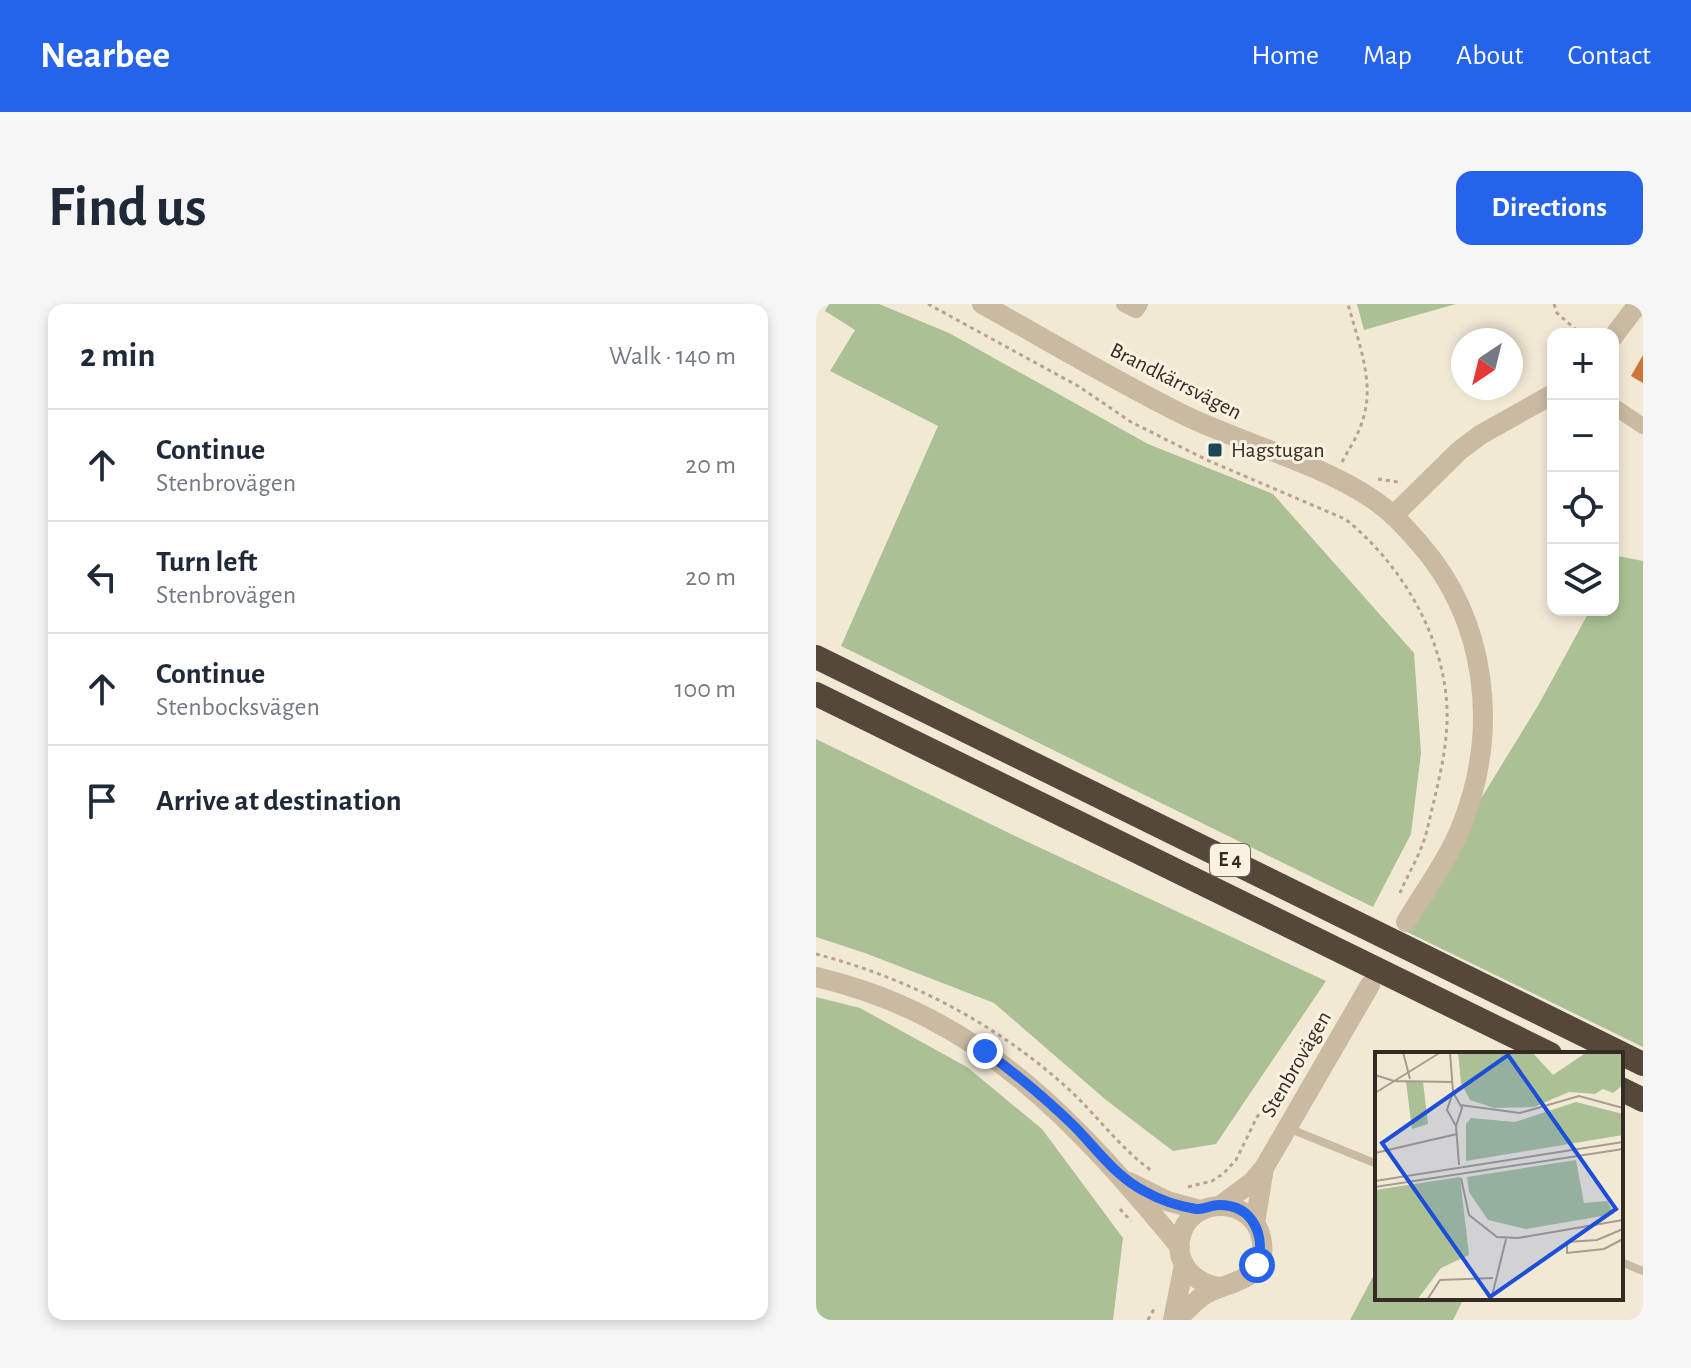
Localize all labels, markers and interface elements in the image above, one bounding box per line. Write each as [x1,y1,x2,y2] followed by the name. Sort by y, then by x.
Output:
[40,37,170,75] text: Nearbee
[1252,42,1319,70] text: Home
[1363,42,1412,70] text: Map
[1456,42,1524,70] text: About
[1568,42,1651,70] text: Contact
[1456,171,1643,245] button: Directions
[48,180,206,236] text: Find us
[1451,328,1523,400] north arrow
[1547,328,1619,616] map controls
[1547,328,1619,400] button: +
[1107,338,1245,424] street label: Brandkärrsvägen
[80,339,155,373] text: 2 min
[609,343,736,369] text: Walk · 140 m
[1547,400,1619,472] button: −
[156,435,265,465] text: Continue
[1231,439,1325,461] place label: Hagstugan
[1206,441,1224,459] marker: Hagstugan
[80,443,124,487] icon: ahead
[685,452,736,478] text: 20 m
[156,470,296,496] text: Stenbrovägen
[1547,472,1619,544] button: locate
[1547,544,1619,616] button: layers
[156,547,257,577] text: Turn left
[80,555,124,599] icon: left
[685,564,736,590] text: 20 m
[156,582,296,608] text: Stenbrovägen
[156,659,265,689] text: Continue
[80,667,124,711] icon: ahead
[675,676,736,702] text: 100 m
[156,694,320,720] text: Stenbocksvägen
[80,779,124,823] icon: arrive
[156,786,402,816] text: Arrive at destination
[1210,844,1250,876] road number: E 4
[1257,1007,1335,1121] street label: Stenbrovägen
[967,1033,1003,1069] route end
[1375,1052,1623,1300] inset map
[1239,1247,1275,1283] route start

